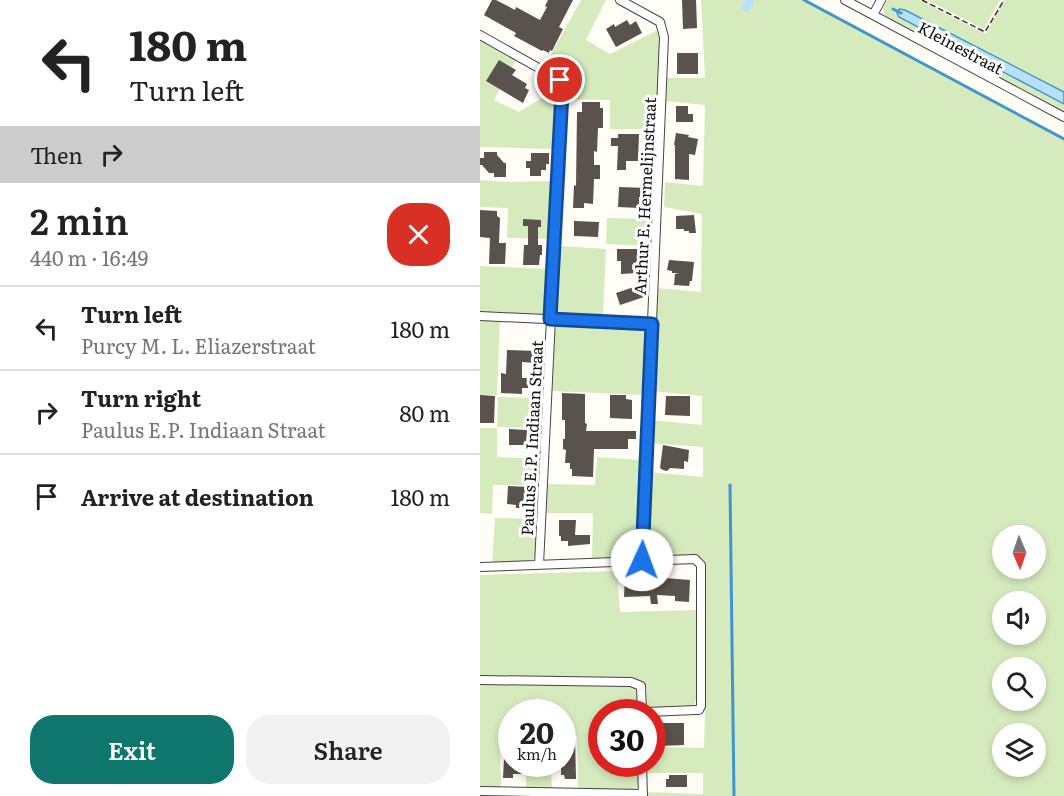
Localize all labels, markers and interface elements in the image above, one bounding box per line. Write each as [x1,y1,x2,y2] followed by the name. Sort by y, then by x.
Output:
[129,12,247,74] text: 180 m
[914,14,1008,80] street label: Kleinestraat
[30,24,108,102] icon: left
[534,54,585,105] pin
[543,63,576,96] icon: arrive
[129,69,244,109] text: Turn left
[627,96,661,295] street label: Arthur E. Hermelijnstraat
[30,138,83,171] text: Then
[95,138,128,171] icon: right
[30,193,129,246] text: 2 min
[387,203,450,266] button: close
[30,242,148,272] text: 440 m · 16:49
[81,297,182,330] text: Turn left
[30,312,63,345] icon: left
[390,312,450,345] text: 180 m
[81,330,316,360] text: Purcy M. L. Eliazerstraat
[514,339,548,536] street label: Paulus E.P. Indiaan Straat
[81,381,201,414] text: Turn right
[30,396,63,429] icon: right
[399,396,450,429] text: 80 m
[81,414,326,444] text: Paulus E.P. Indiaan Straat
[30,480,63,513] icon: arrive
[81,480,314,513] text: Arrive at destination
[390,480,450,513] text: 180 m
[992,525,1046,579] north arrow
[992,525,1046,777] map controls
[610,528,674,592] position arrow
[992,591,1046,645] button: sound
[992,657,1046,711] button: search
[588,699,666,777] speed limit sign: 30
[520,709,554,753] text: 20
[30,715,234,784] button: Exit
[246,715,450,784] button: Share
[992,723,1046,777] button: layers
[517,742,557,765] text: km/h

